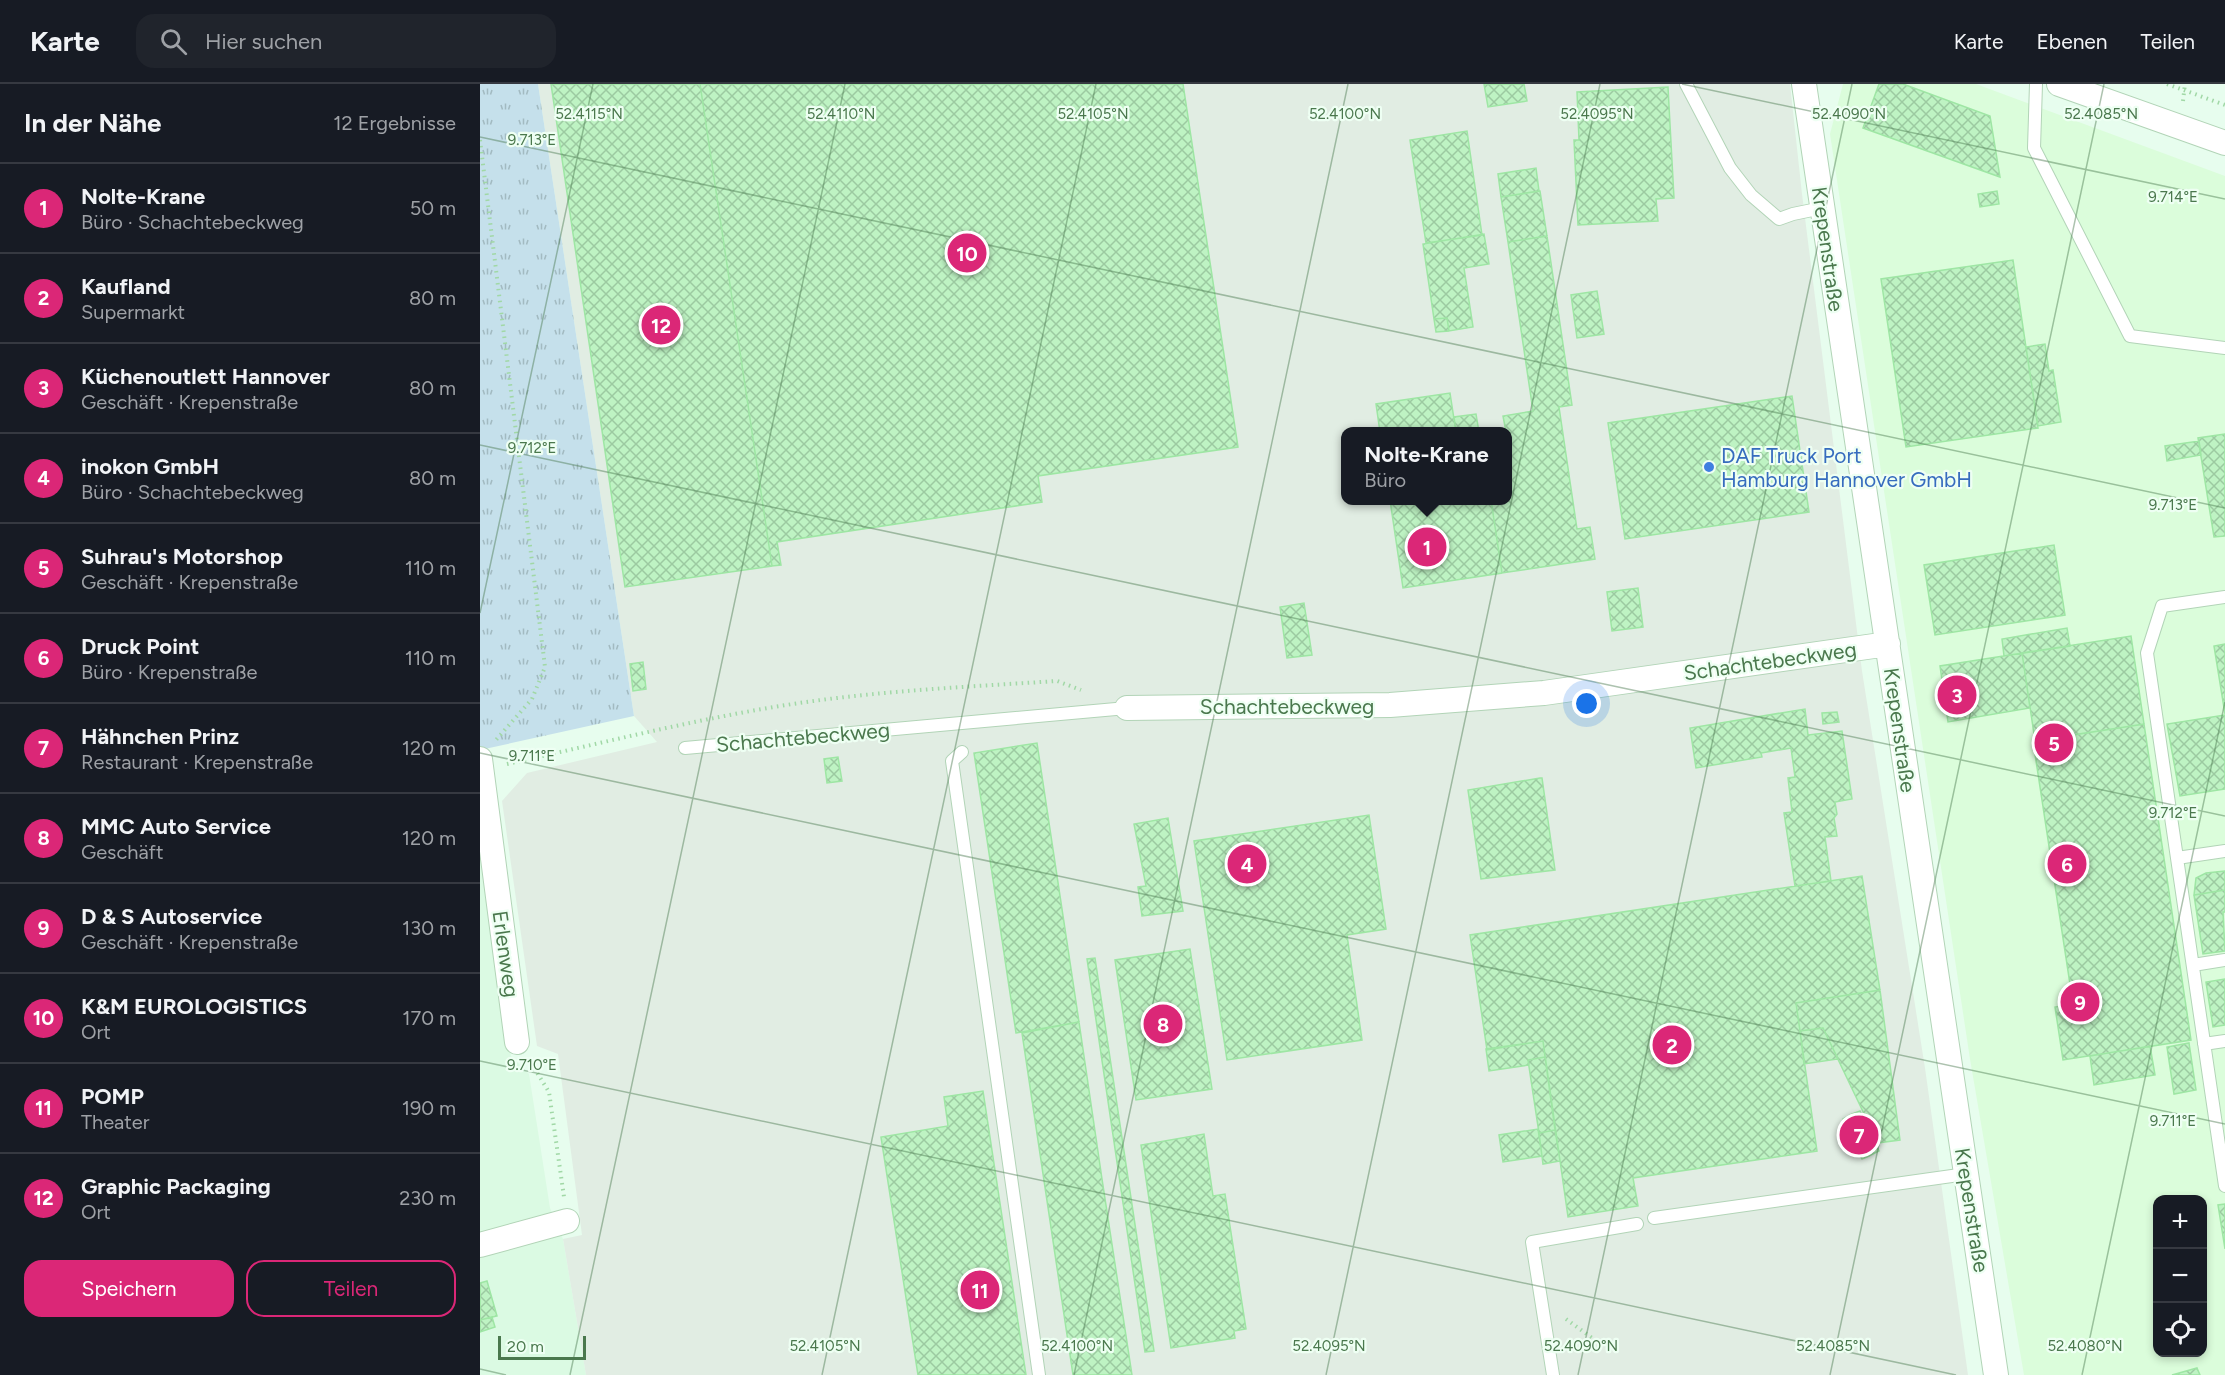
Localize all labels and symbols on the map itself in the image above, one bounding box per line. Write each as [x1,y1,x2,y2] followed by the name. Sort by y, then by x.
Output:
[555,105,623,123] text: 52.4115°N
[807,105,875,123] text: 52.4110°N
[1057,105,1129,123] text: 52.4105°N
[1309,105,1381,123] text: 52.4100°N
[1560,105,1634,123] text: 52.4095°N
[1812,105,1886,123] text: 52.4090°N
[2064,105,2138,123] text: 52.4085°N
[508,131,556,149] text: 9.713°E
[1807,185,1849,313] street label: Krepenstraße
[2148,188,2198,206] text: 9.714°E
[948,230,986,276] pin: 10
[642,302,681,348] pin: 12
[508,439,556,457] text: 9.712°E
[1721,443,1972,492] place label: DAF Truck Port Hamburg Hannover GmbH
[1702,460,1716,474] marker: DAF Truck Port Hamburg Hannover GmbH
[2149,496,2197,514] text: 9.713°E
[1408,524,1446,570] pin: 1
[1682,636,1858,686] street label: Schachtebeckweg
[1879,666,1921,794] street label: Krepenstraße
[1938,672,1976,718] pin: 3
[1572,689,1601,718] your location
[1200,694,1374,719] street label: Schachtebeckweg
[715,717,891,757] street label: Schachtebeckweg
[2034,720,2074,766] pin: 5
[509,747,555,765] text: 9.711°E
[2149,804,2197,822] text: 9.712°E
[1228,842,1266,886] pin: 4
[2048,842,2086,886] pin: 6
[488,909,524,999] street label: Erlenweg
[2060,980,2100,1024] pin: 9
[1144,1002,1182,1046] pin: 8
[1652,1022,1692,1068] pin: 2
[507,1056,557,1074] text: 9.710°E
[1840,1112,1878,1158] pin: 7
[2150,1112,2196,1130] text: 9.711°E
[1950,1146,1994,1274] street label: Krepenstraße
[960,1268,1000,1312] pin: 11
[498,1333,586,1360] scale bar
[789,1337,861,1355] text: 52.4105°N
[1041,1337,1113,1355] text: 52.4100°N
[1292,1337,1366,1355] text: 52.4095°N
[1544,1337,1618,1355] text: 52.4090°N
[1796,1337,1870,1355] text: 52.4085°N
[2047,1337,2123,1355] text: 52.4080°N

